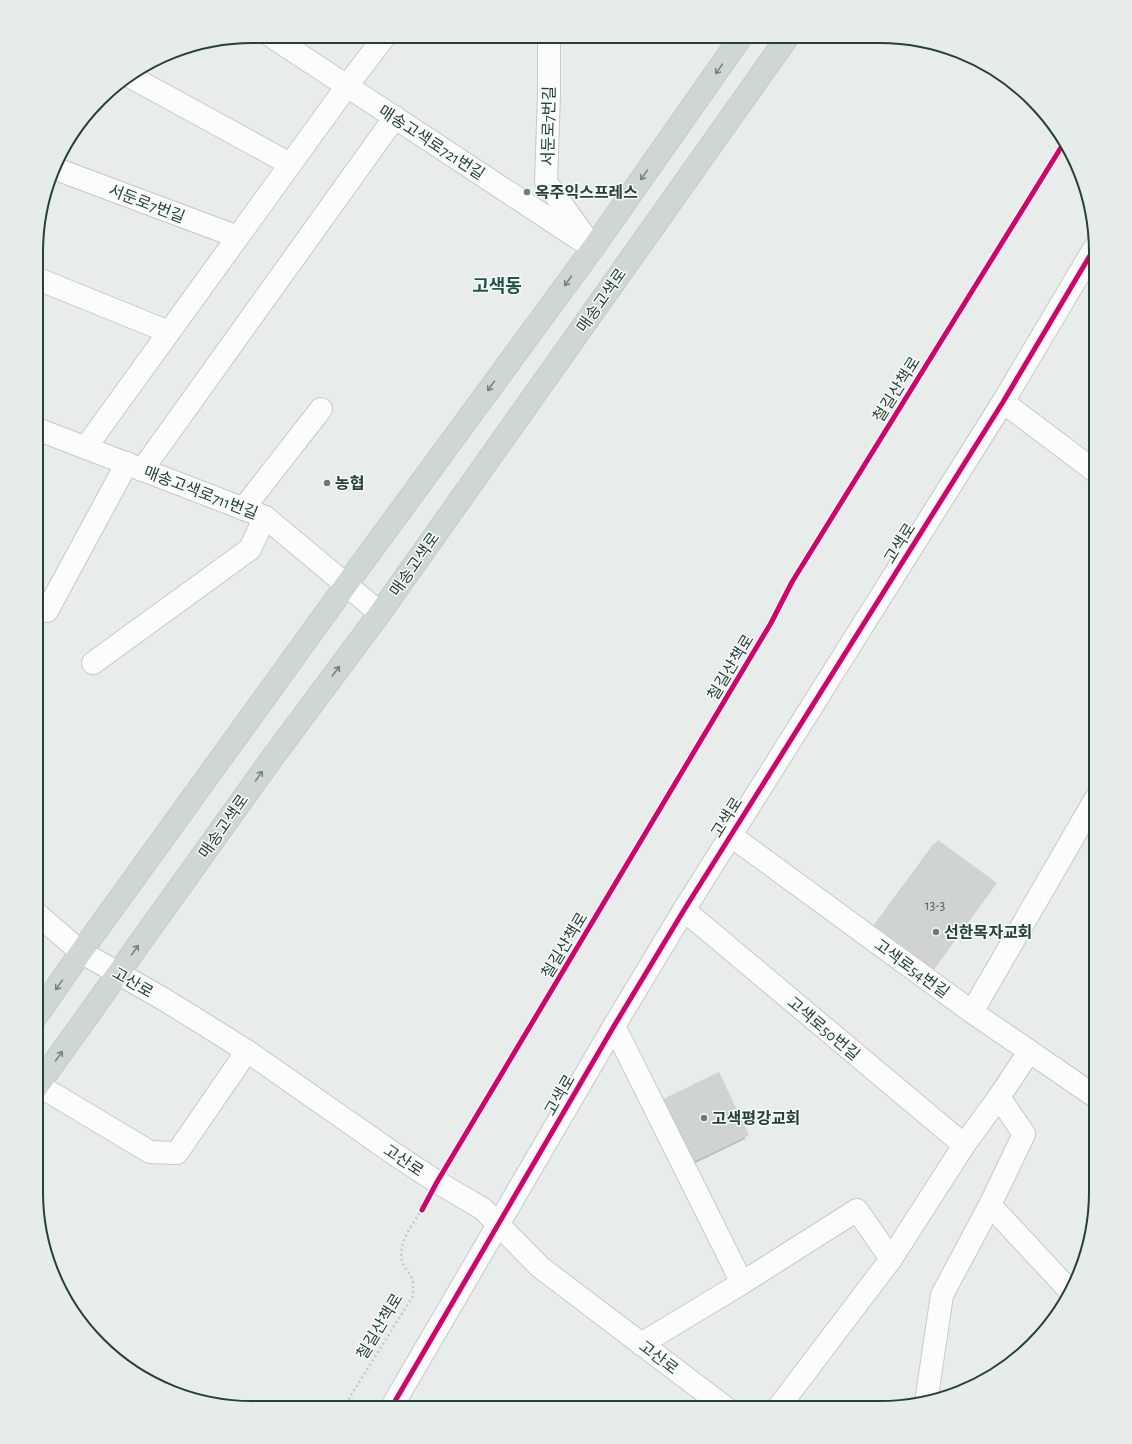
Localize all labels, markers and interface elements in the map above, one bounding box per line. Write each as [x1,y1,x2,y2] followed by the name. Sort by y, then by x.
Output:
[715,64,723,75] one-way arrow
[540,86,558,166] street label: 서둔로7번길
[376,103,487,183] street label: 매송고색로721번길
[640,170,648,181] one-way arrow
[106,182,187,226] street label: 서둔로7번길
[535,184,638,201] place label: 옥주익스프레스
[522,187,532,197] marker: 옥주익스프레스
[574,266,630,335] street label: 매송고색로
[564,276,572,287] one-way arrow
[472,277,522,296] district label: 고색동
[871,354,923,425] street label: 철길산책로
[487,381,496,392] one-way arrow
[141,464,260,522] street label: 매송고색로711번길
[335,475,364,492] place label: 농협
[322,478,332,488] marker: 농협
[881,520,918,566] street label: 고색로
[387,530,443,599] street label: 매송고색로
[705,632,757,703] street label: 철길산책로
[332,666,340,677] one-way arrow
[255,771,263,782] one-way arrow
[196,792,252,861] street label: 매송고색로
[708,794,745,840] street label: 고색로
[925,899,946,913] house number: 13-3
[539,910,591,981] street label: 철길산책로
[944,923,1032,941] place label: 선한목자교회
[931,927,941,937] marker: 선한목자교회
[871,936,952,1001] street label: 고색로54번길
[131,945,139,956] one-way arrow
[109,965,156,1001] street label: 고산로
[55,979,63,990] one-way arrow
[784,994,862,1063] street label: 고색로50번길
[55,1051,63,1062] one-way arrow
[542,1072,578,1119] street label: 고색로
[712,1110,800,1127] place label: 고색평강교회
[699,1113,709,1123] marker: 고색평강교회
[381,1142,426,1180] street label: 고산로
[354,1291,406,1362] street label: 철길산책로
[636,1338,681,1378] street label: 고산로

